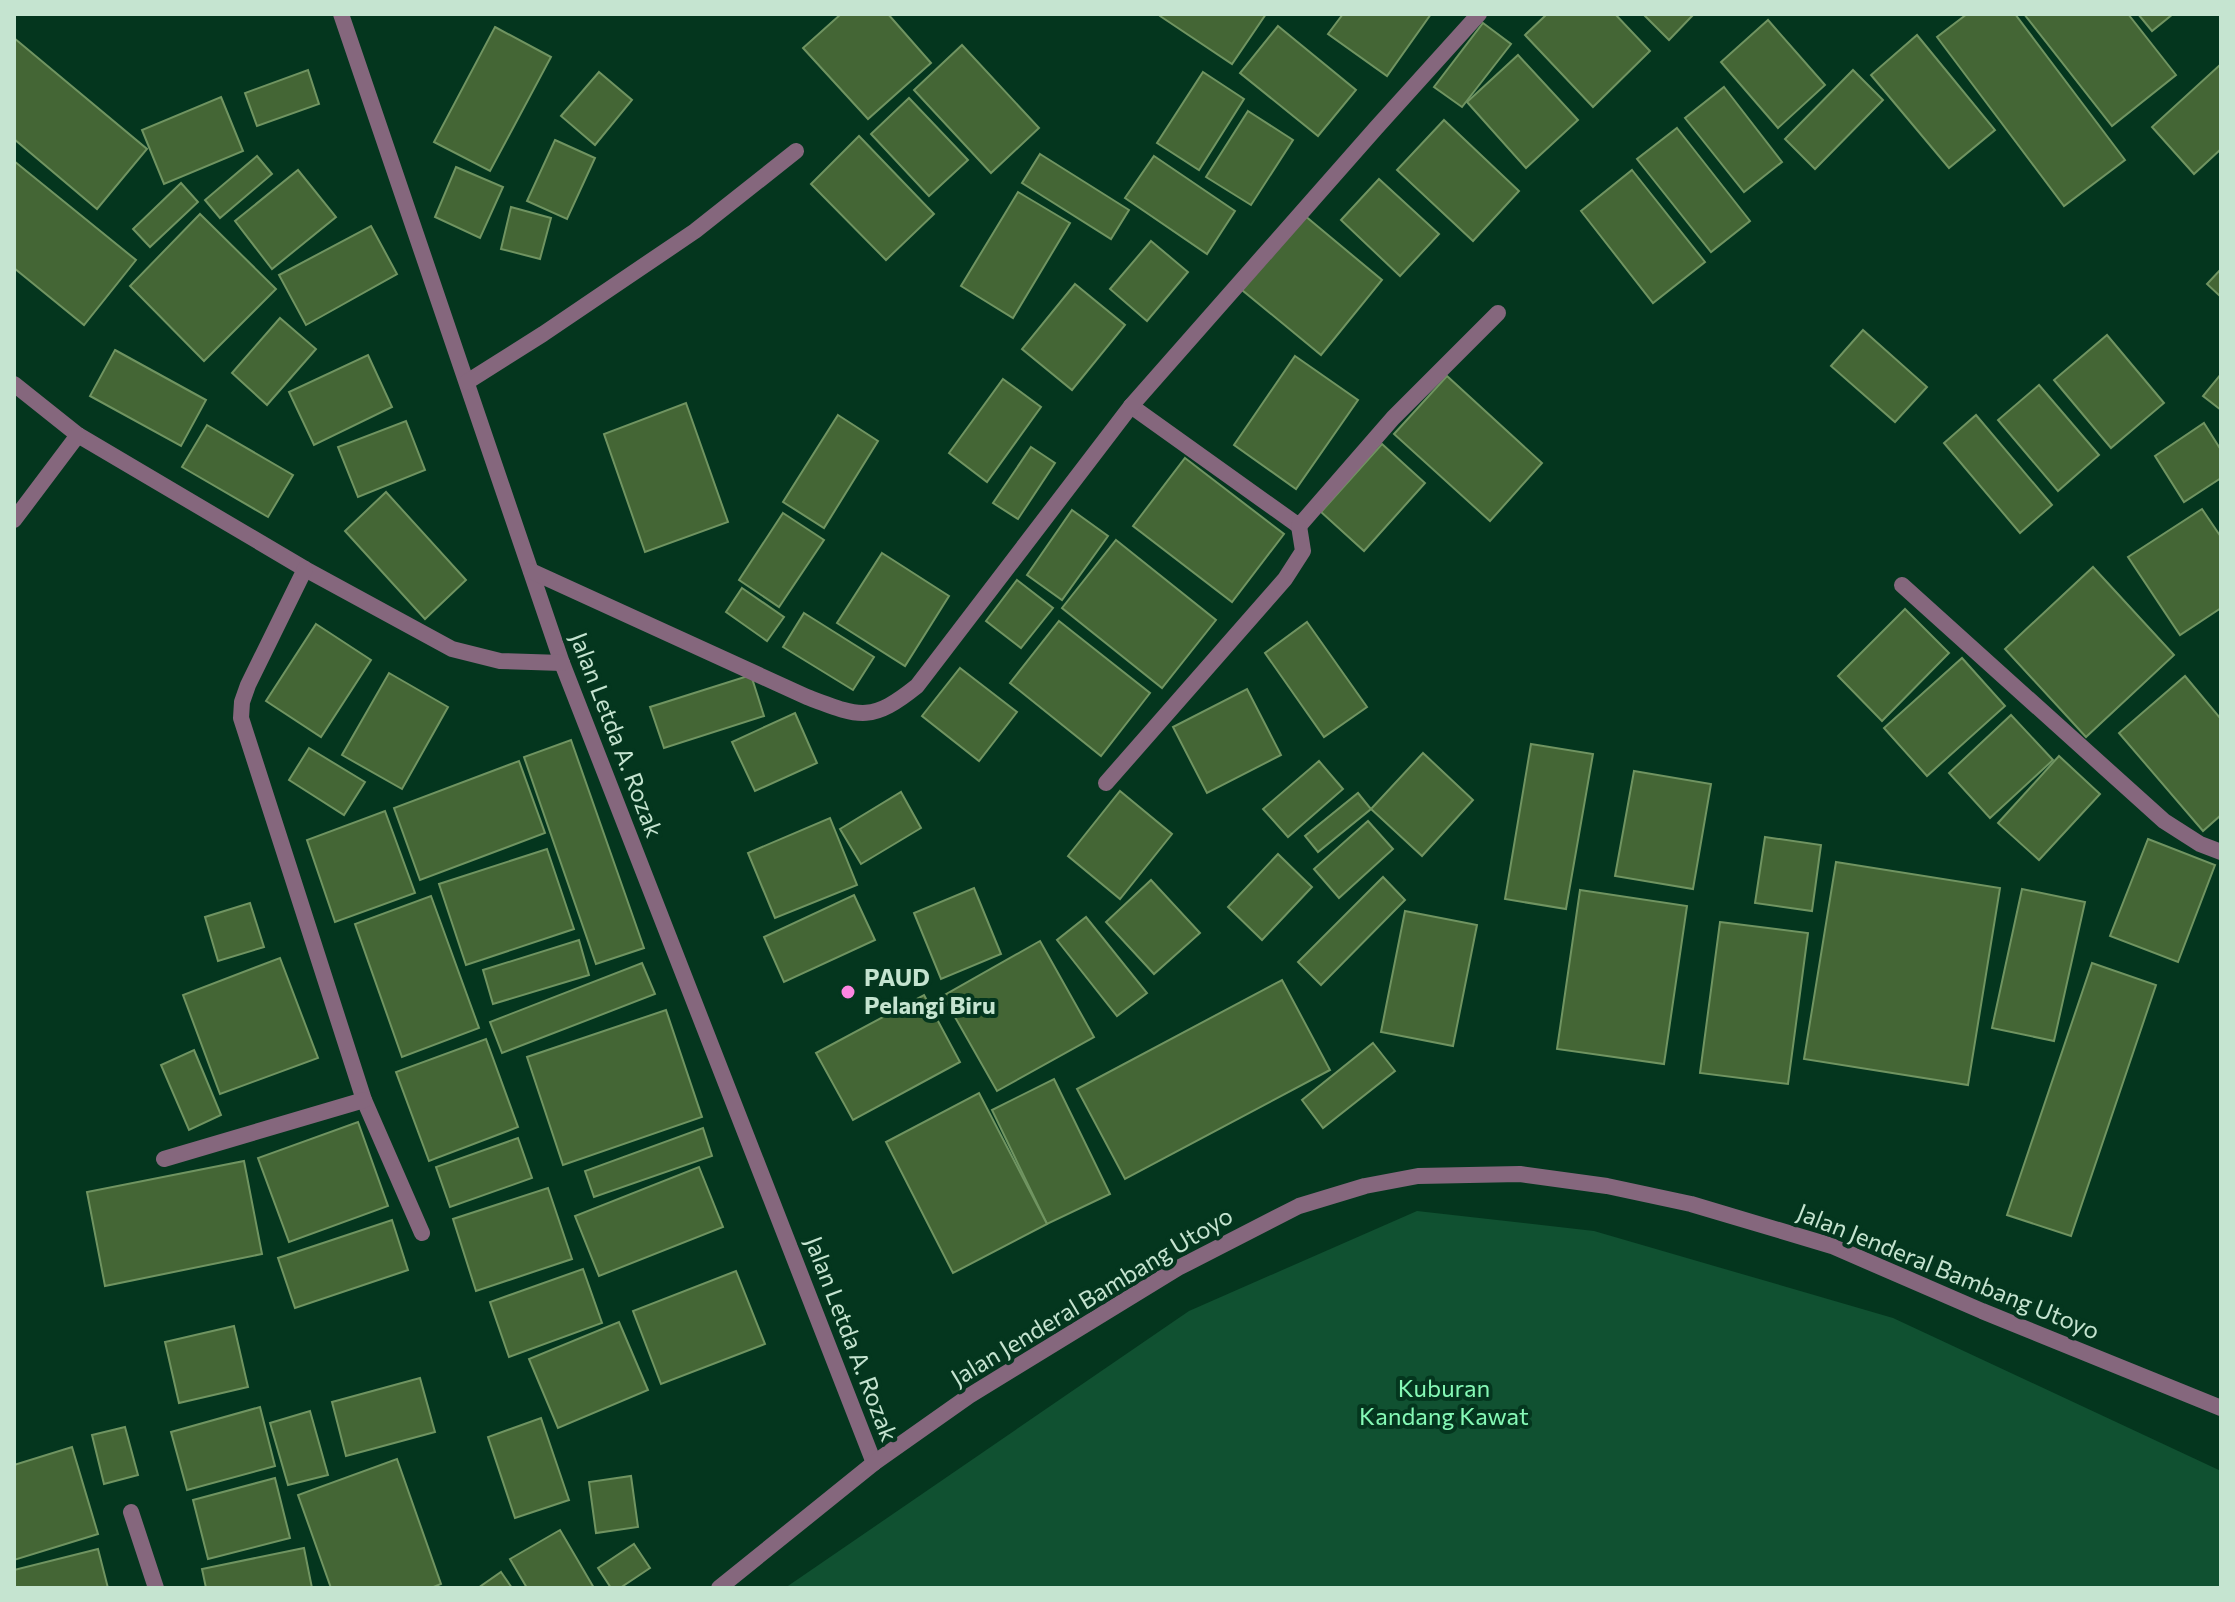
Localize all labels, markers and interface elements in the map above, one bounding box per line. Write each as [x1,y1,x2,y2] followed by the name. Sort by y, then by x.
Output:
[565,628,670,841] street label: Jalan Letda A. Rozak
[864,962,996,1019] place label: PAUD Pelangi Biru
[839,983,857,1001] marker: PAUD Pelangi Biru
[1793,1197,2104,1345] street label: Jalan Jenderal Bambang Utoyo
[945,1200,1237,1391] street label: Jalan Jenderal Bambang Utoyo
[800,1232,905,1445] street label: Jalan Letda A. Rozak
[1359,1373,1529,1430] park label: Kuburan Kandang Kawat

